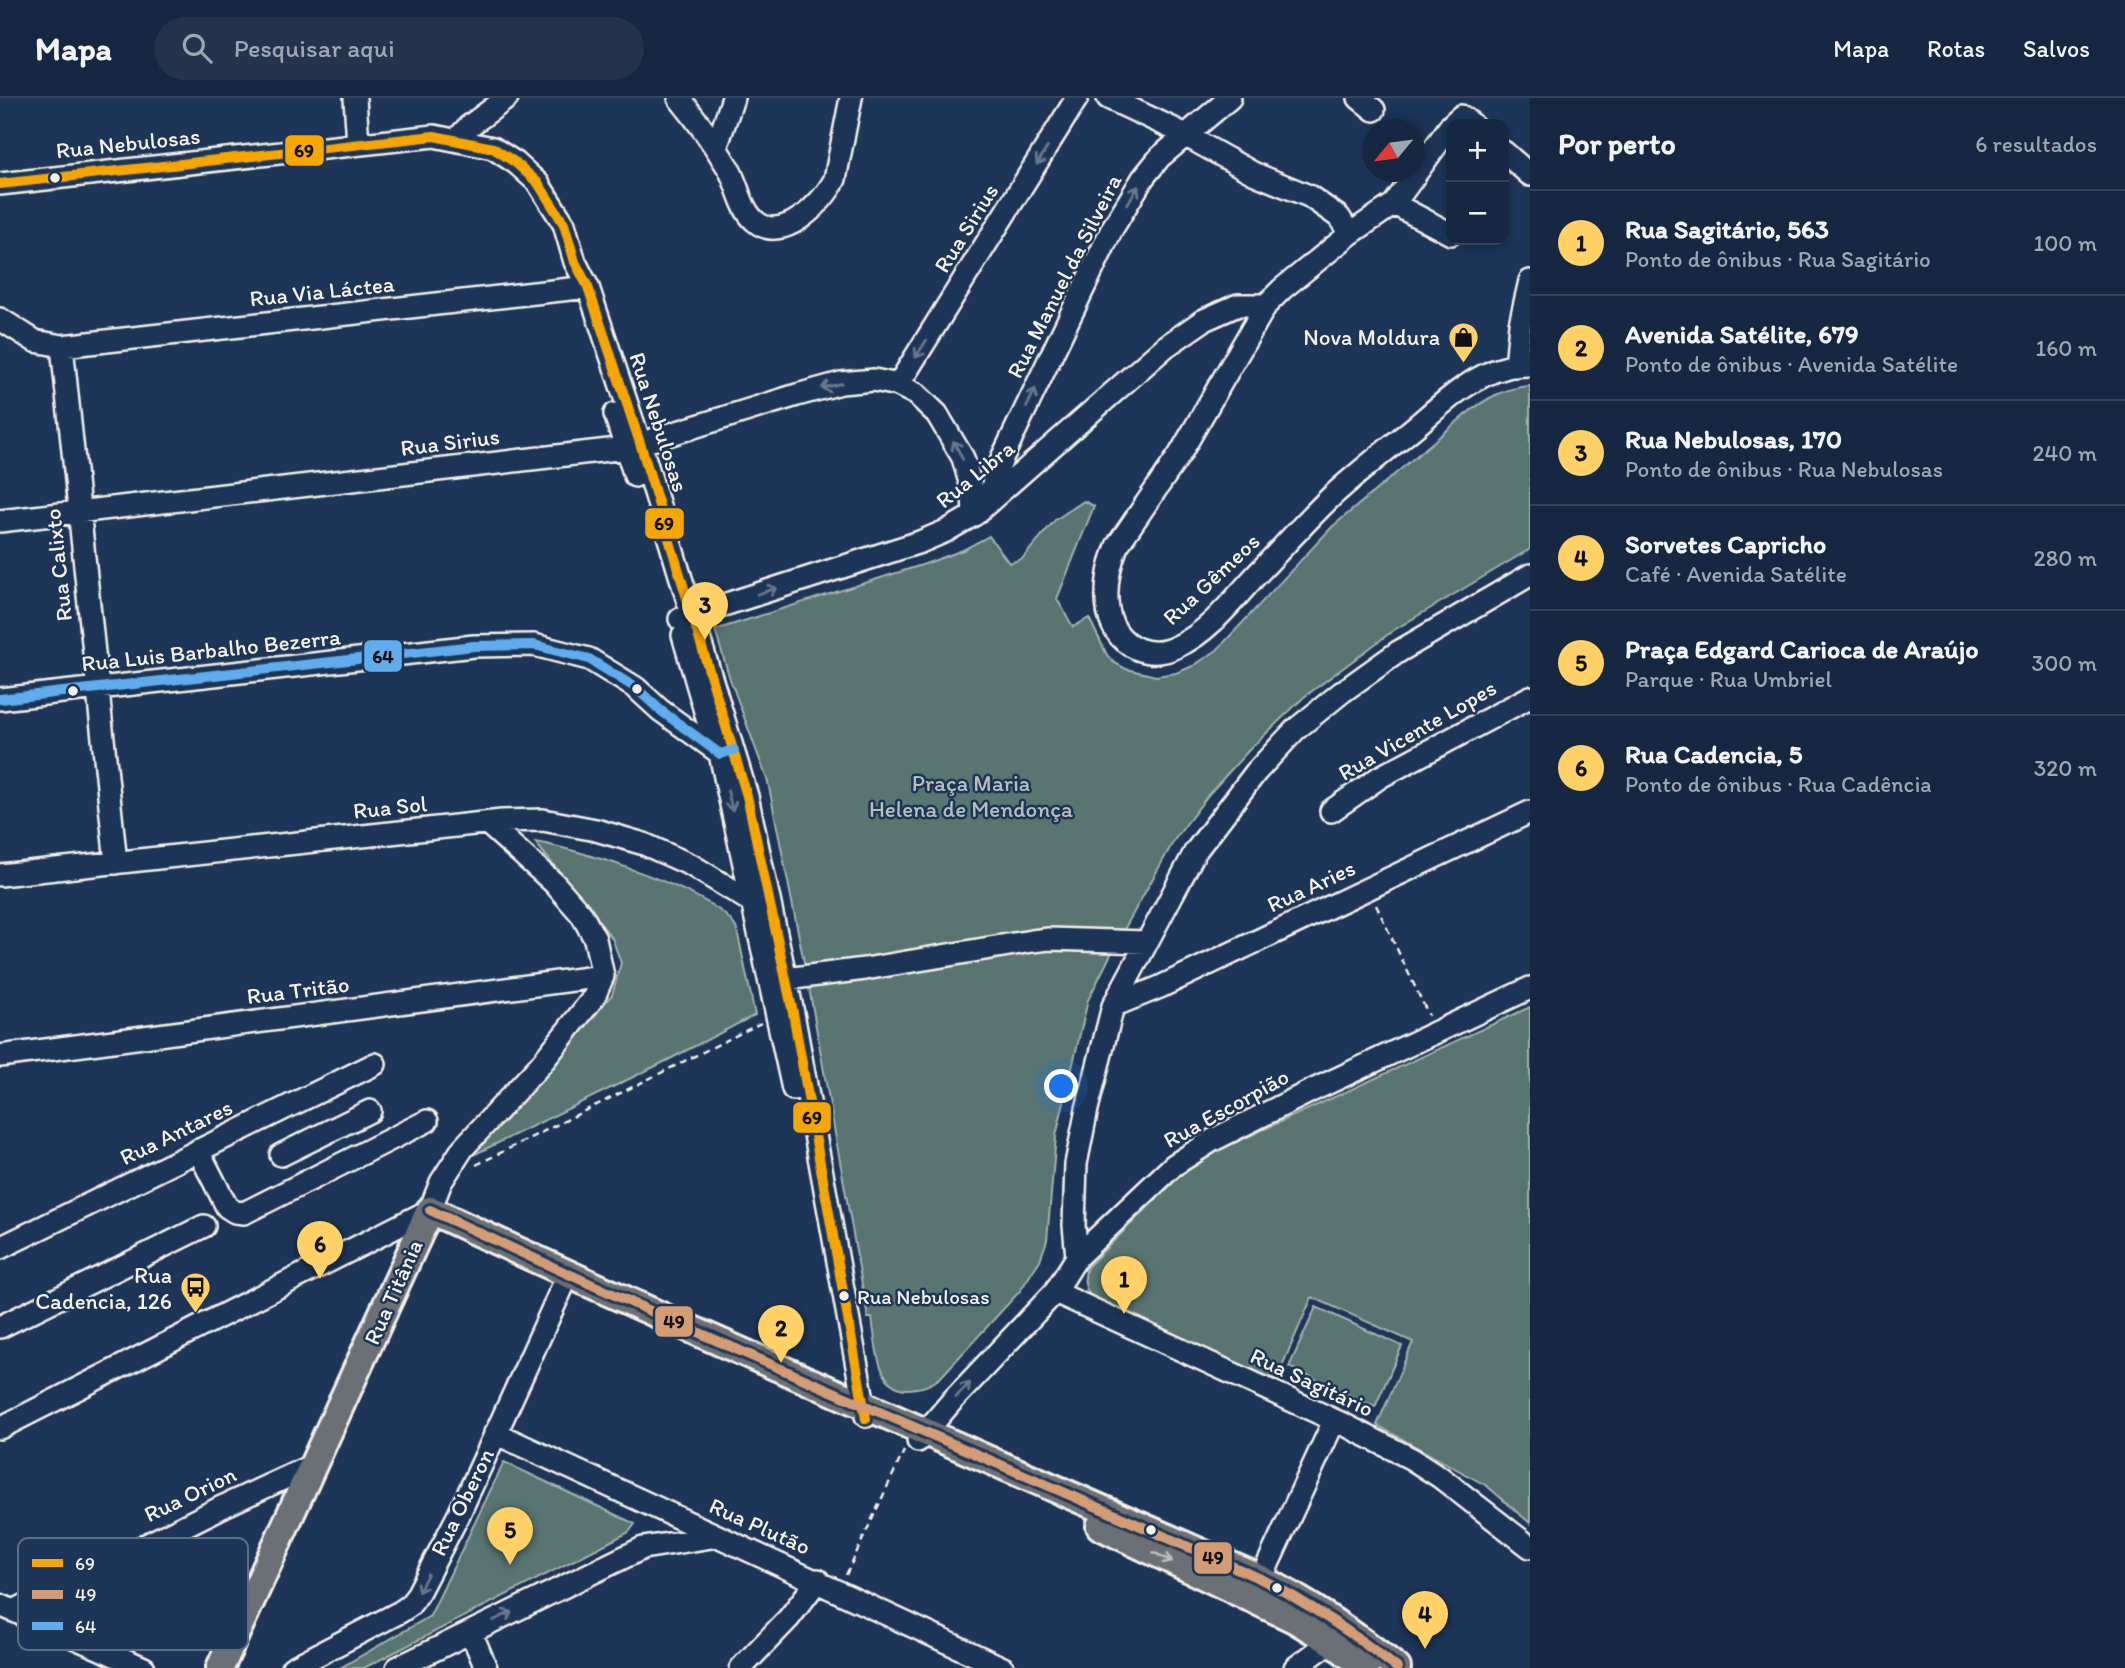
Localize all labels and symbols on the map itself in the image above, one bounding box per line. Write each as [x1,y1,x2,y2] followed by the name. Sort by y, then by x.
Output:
[1362,119,1425,182] north arrow
[54,121,202,165] street label: Rua Nebulosas
[284,134,325,167] line badge: 69
[294,139,314,162] text: 69
[1034,146,1048,166] one-way arrow
[1000,169,1128,383] street label: Rua Manuel da Silveira
[48,171,62,185] unlabelled marker
[928,178,1004,278] street label: Rua Sirius
[1126,185,1140,205] one-way arrow
[248,269,396,313] street label: Rua Via Láctea
[1446,320,1480,364] shop icon: Nova Moldura
[1303,323,1440,351] place label: Nova Moldura
[913,338,927,358] one-way arrow
[623,349,695,495] street label: Rua Nebulosas
[820,380,842,393] one-way arrow
[1024,388,1038,409] one-way arrow
[399,422,501,462] street label: Rua Sirius
[930,434,1020,514] street label: Rua Libra
[951,440,965,460] one-way arrow
[38,507,78,623] street label: Rua Calixto
[644,507,685,540] line badge: 69
[654,512,674,535] text: 69
[1157,527,1265,631] street label: Rua Gêmeos
[682,582,728,640] pin: 3
[755,584,777,596] one-way arrow
[80,622,342,678] street label: Rua Luis Barbalho Bezerra
[363,639,403,673] line badge: 64
[372,645,394,668] text: 64
[1333,673,1501,787] street label: Rua Vicente Lopes
[630,682,644,696] unlabelled marker
[66,684,80,698] unlabelled marker
[869,769,1073,823] park label: Praça Maria Helena de Mendonça
[352,789,429,825] street label: Rua Sol
[724,789,738,812] one-way arrow
[1262,853,1360,919] street label: Rua Aries
[245,970,351,1010] street label: Rua Tritão
[1158,1062,1294,1154] street label: Rua Escorpião
[1044,1069,1078,1103] your location
[115,1093,237,1171] street label: Rua Antares
[792,1101,832,1134] line badge: 69
[802,1106,822,1129] text: 69
[297,1221,343,1279] pin: 6
[357,1235,429,1349] street label: Rua Titânia
[1101,1256,1147,1314] pin: 1
[35,1261,172,1315] place label: Rua Cadencia, 126
[178,1271,212,1315] bus stop icon: Rua Cadencia, 126
[857,1284,990,1309] place label: Rua Nebulosas
[837,1289,851,1303] marker: Rua Nebulosas
[654,1305,694,1338] line badge: 49
[758,1305,804,1363] pin: 2
[663,1310,685,1333] text: 49
[1246,1341,1378,1423] street label: Rua Sagitário
[954,1382,971,1399] one-way arrow
[424,1444,500,1560] street label: Rua Oberon
[139,1460,241,1528] street label: Rua Orion
[705,1491,815,1561] street label: Rua Plutão
[487,1507,533,1565] pin: 5
[1144,1523,1158,1537] unlabelled marker
[18,1538,248,1650] legend
[1193,1541,1233,1575] line badge: 49
[1202,1546,1224,1569] text: 49
[1152,1550,1173,1564] one-way arrow
[75,1552,95,1575] text: 69
[416,1572,429,1593] one-way arrow
[1270,1581,1284,1595] unlabelled marker
[75,1583,96,1606] text: 49
[1402,1591,1448,1649] pin: 4
[492,1609,513,1623] one-way arrow
[75,1615,96,1638] text: 64

